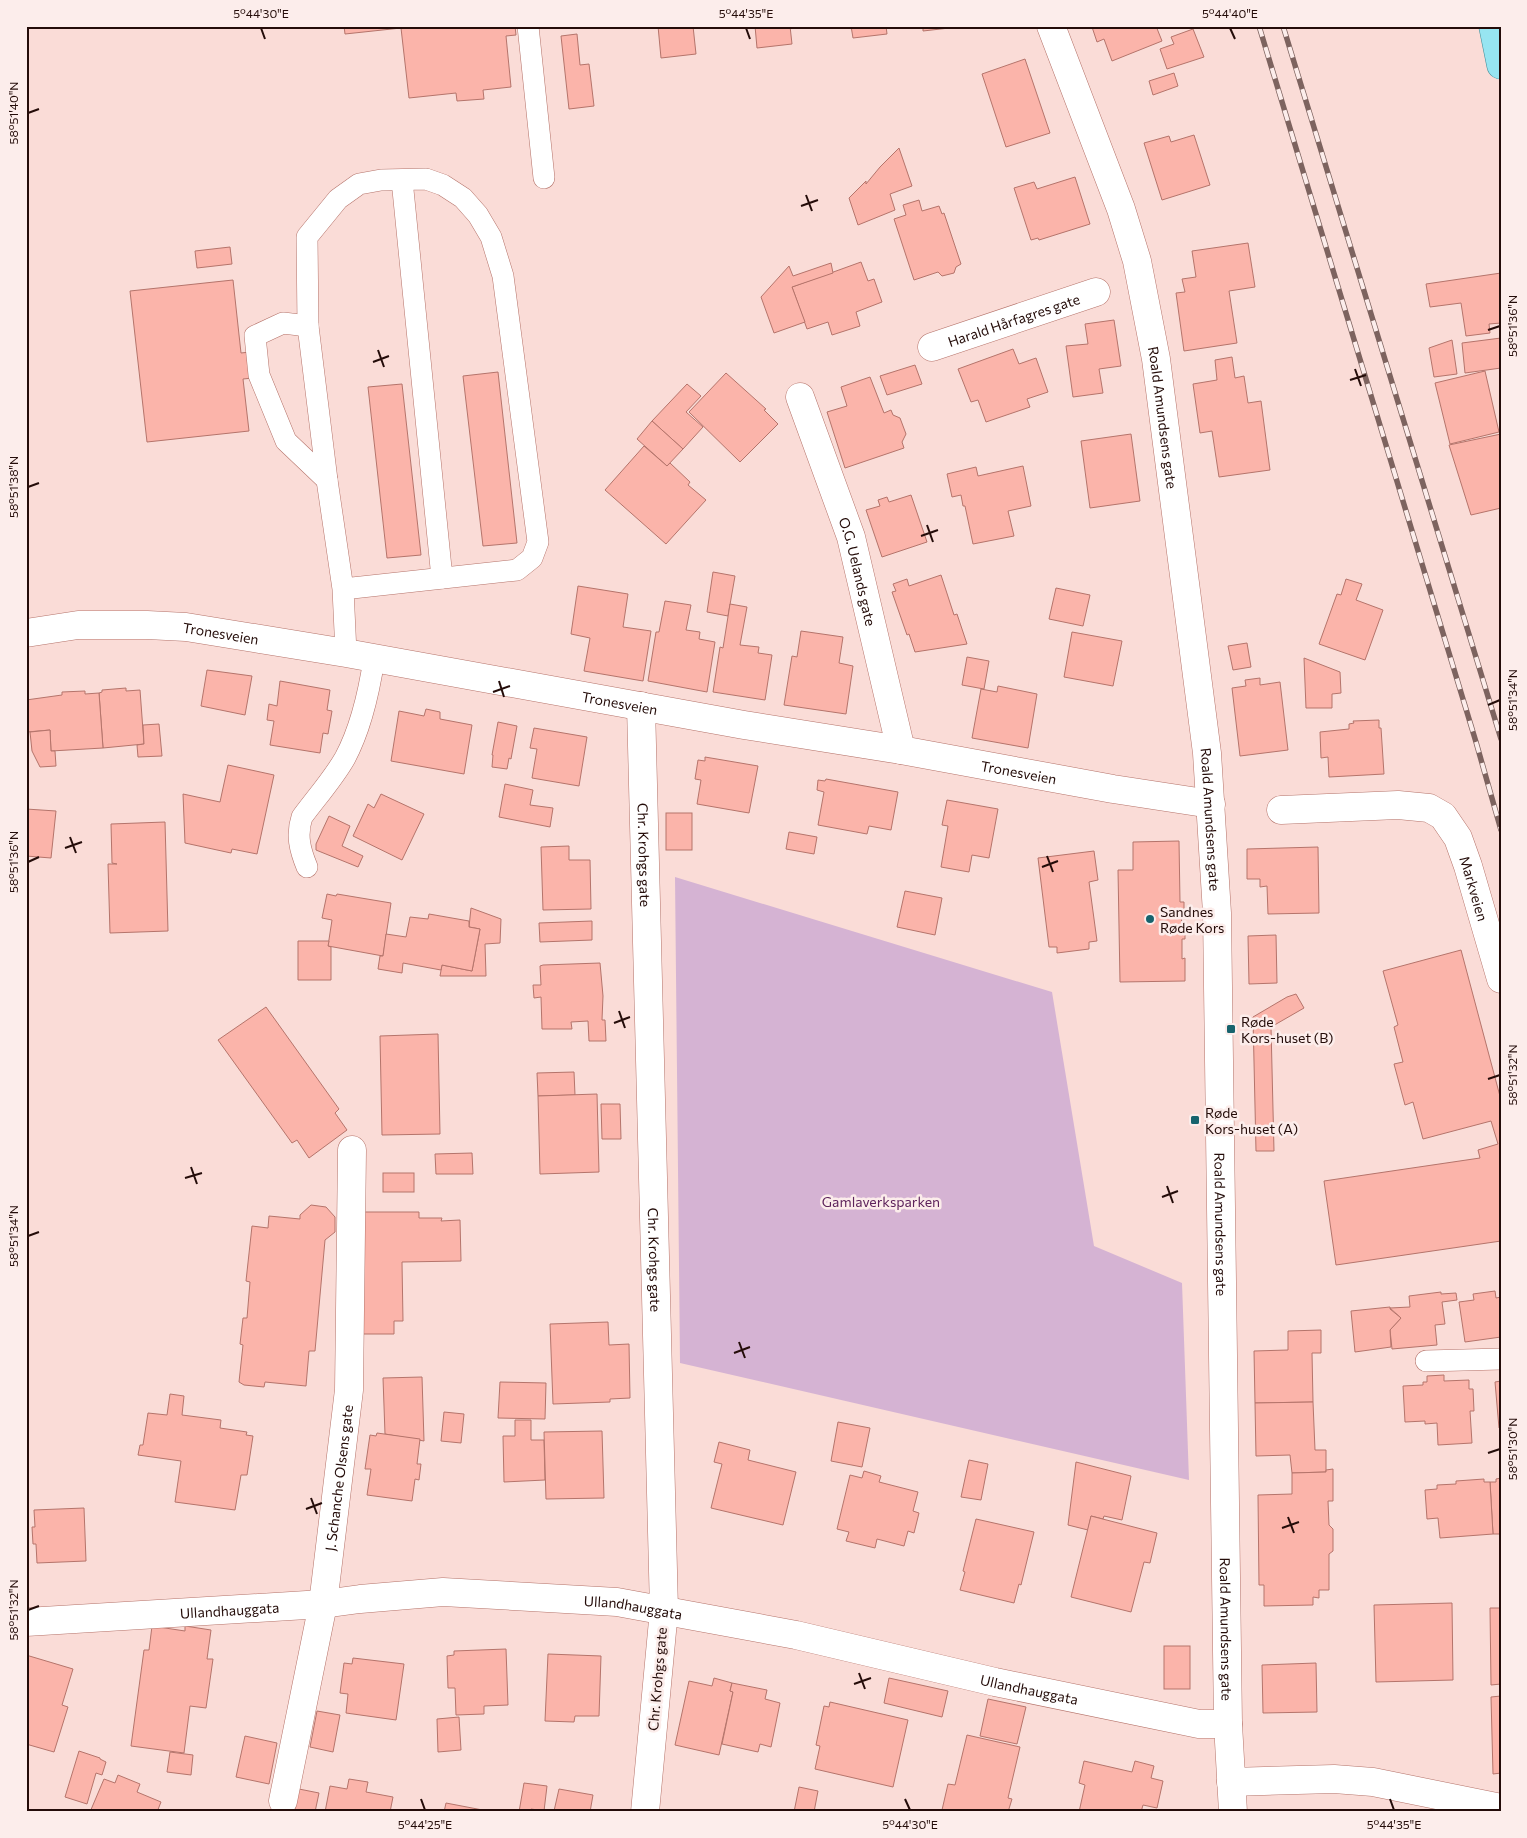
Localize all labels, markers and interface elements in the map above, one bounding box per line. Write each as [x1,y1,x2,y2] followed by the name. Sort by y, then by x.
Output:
[233,6,289,20] text: 5°44'30"E
[719,6,773,20] text: 5°44'35"E
[1202,6,1258,20] text: 5°44'40"E
[6,82,20,144] text: 58°51'40"N
[945,290,1082,350] street label: Harald Hårfagres gate
[1505,295,1519,357] text: 58°51'36"N
[1145,345,1181,490] street label: Roald Amundsens gate
[6,456,20,518] text: 58°51'38"N
[836,514,880,627] street label: O.G. Uelands gate
[182,618,260,647] street label: Tronesveien
[1505,669,1519,731] text: 58°51'34"N
[581,687,659,718] street label: Tronesveien
[1198,747,1224,892] street label: Roald Amundsens gate
[980,756,1058,787] street label: Tronesveien
[635,803,655,907] street label: Chr. Krohgs gate
[6,831,20,893] text: 58°51'36"N
[1457,853,1492,923] street label: Markveien
[1160,903,1224,936] place label: Sandnes Røde Kors
[1144,913,1156,925] marker: Sandnes Røde Kors
[1241,1013,1333,1046] place label: Røde Kors-huset (B)
[1225,1023,1237,1035] marker: Røde Kors-huset (B)
[1505,1044,1519,1106] text: 58°51'32"N
[1205,1104,1298,1137] place label: Røde Kors-huset (A)
[1189,1114,1201,1126] marker: Røde Kors-huset (A)
[1212,1152,1231,1296] street label: Roald Amundsens gate
[822,1193,940,1210] park label: Gamlaverksparken
[6,1205,20,1267] text: 58°51'34"N
[645,1208,665,1312] street label: Chr. Krohgs gate
[321,1404,356,1552] street label: J. Schanche Olsens gate
[1505,1418,1519,1480] text: 58°51'30"N
[1217,1557,1236,1701] street label: Roald Amundsens gate
[6,1579,20,1641] text: 58°51'32"N
[583,1592,684,1622] street label: Ullandhauggata
[179,1598,280,1621] street label: Ullandhauggata
[644,1626,670,1732] street label: Chr. Krohgs gate
[979,1670,1080,1707] street label: Ullandhauggata
[398,1817,452,1831] text: 5°44'25"E
[882,1817,938,1831] text: 5°44'30"E
[1367,1817,1421,1831] text: 5°44'35"E

